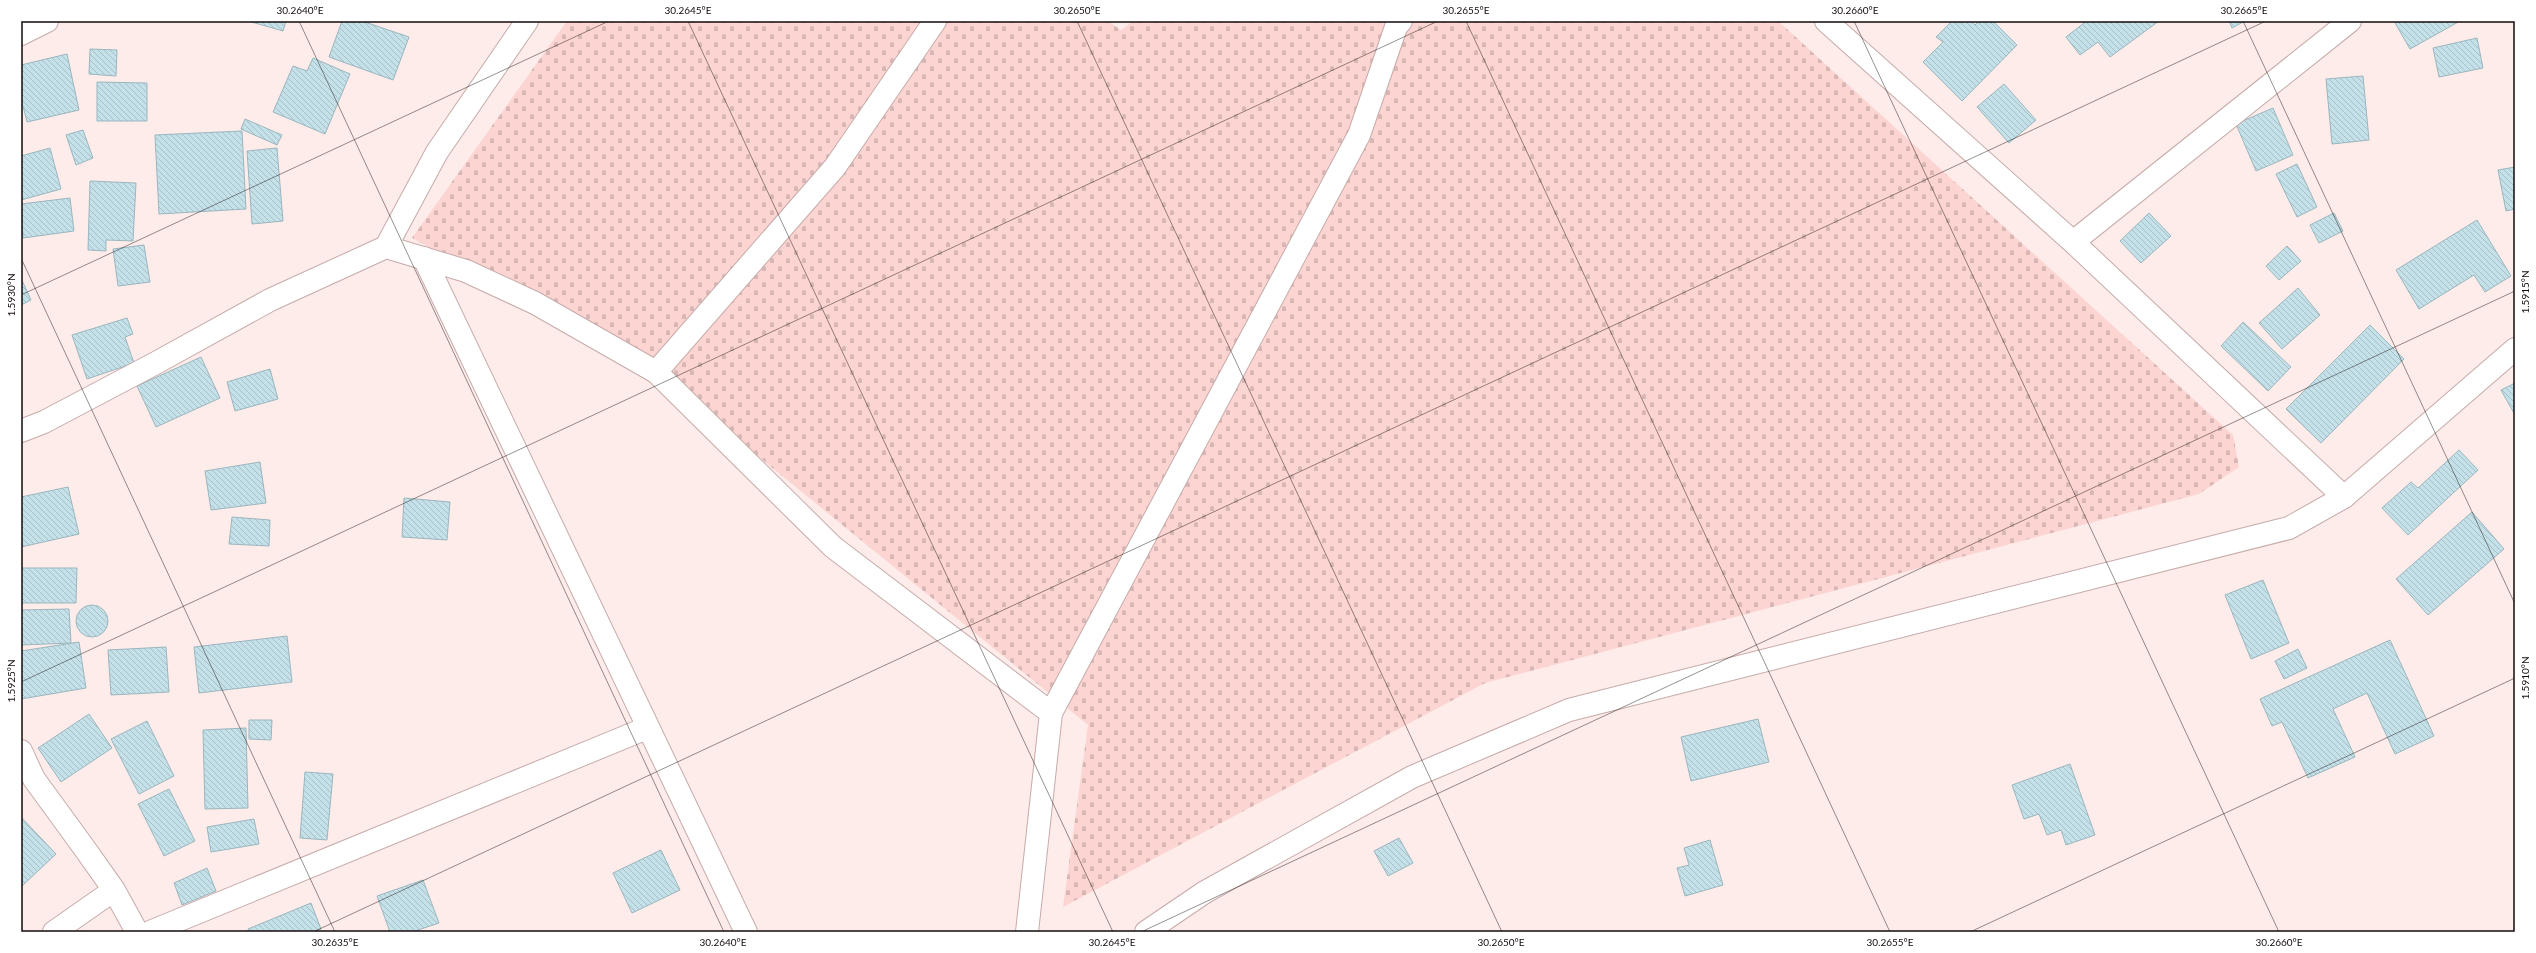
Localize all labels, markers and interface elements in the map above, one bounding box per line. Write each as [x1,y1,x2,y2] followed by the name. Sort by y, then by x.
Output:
[276,4,324,16] text: 30.2640°E
[664,4,712,16] text: 30.2645°E
[1053,4,1101,16] text: 30.2650°E
[1442,4,1490,16] text: 30.2655°E
[1831,4,1879,16] text: 30.2660°E
[2220,4,2268,16] text: 30.2665°E
[2519,270,2531,314] text: 1.5915°N
[5,273,17,317] text: 1.5930°N
[2519,656,2531,700] text: 1.5910°N
[5,659,17,703] text: 1.5925°N
[311,936,359,948] text: 30.2635°E
[699,936,747,948] text: 30.2640°E
[1088,936,1136,948] text: 30.2645°E
[1477,936,1525,948] text: 30.2650°E
[1866,936,1914,948] text: 30.2655°E
[2255,936,2303,948] text: 30.2660°E

